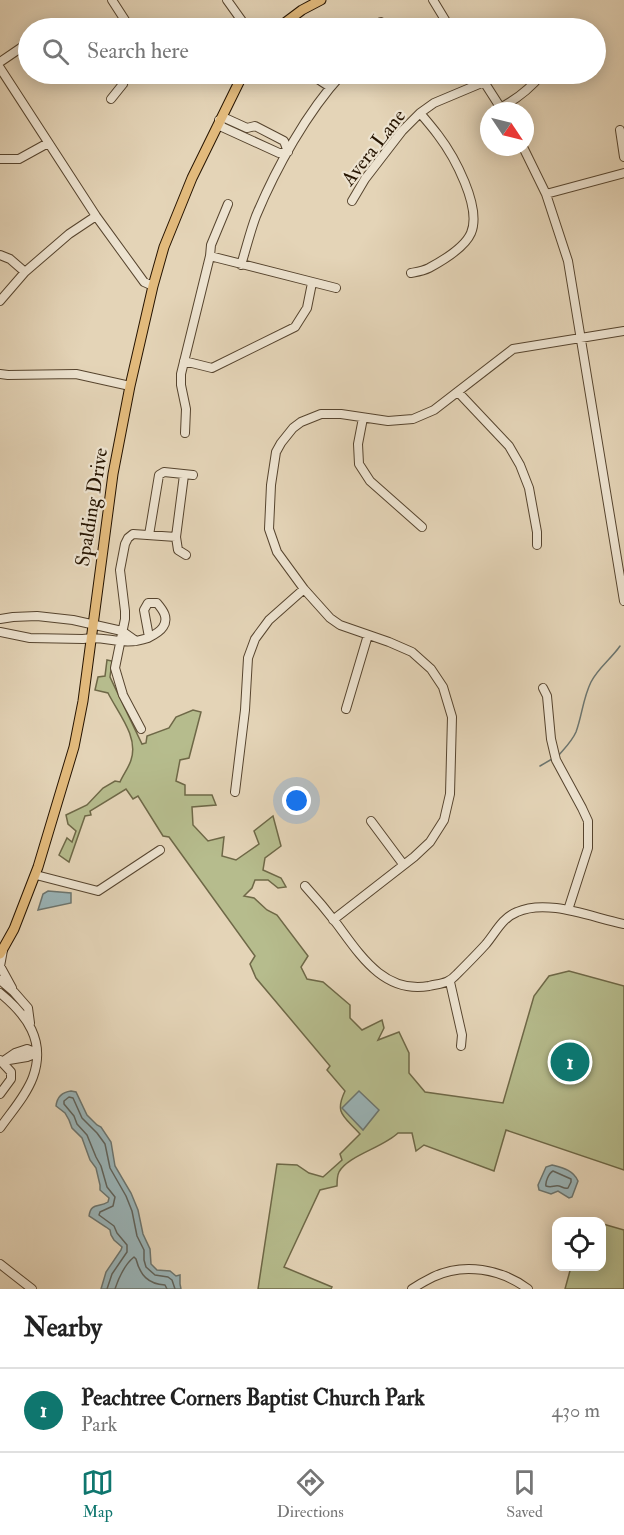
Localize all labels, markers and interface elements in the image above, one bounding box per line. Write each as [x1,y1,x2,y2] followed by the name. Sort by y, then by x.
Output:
[18,18,606,84] search box
[39,35,72,68] icon: search
[87,37,189,65] text: Search here
[480,102,534,156] north arrow
[335,104,411,191] street label: Avera Lane
[70,446,114,568] street label: Spalding Drive
[282,786,311,815] your location
[550,1040,590,1084] pin: 1
[552,1217,606,1271] map controls
[552,1217,606,1271] button: locate
[24,1312,102,1344] text: Nearby
[81,1384,425,1412] text: Peachtree Corners Baptist Church Park
[40,1398,47,1423] text: 1
[552,1398,600,1423] text: 430 m
[81,1412,117,1437] text: Park
[81,1466,114,1522] tab: Map
[277,1466,344,1522] tab: Directions
[506,1466,543,1522] tab: Saved

